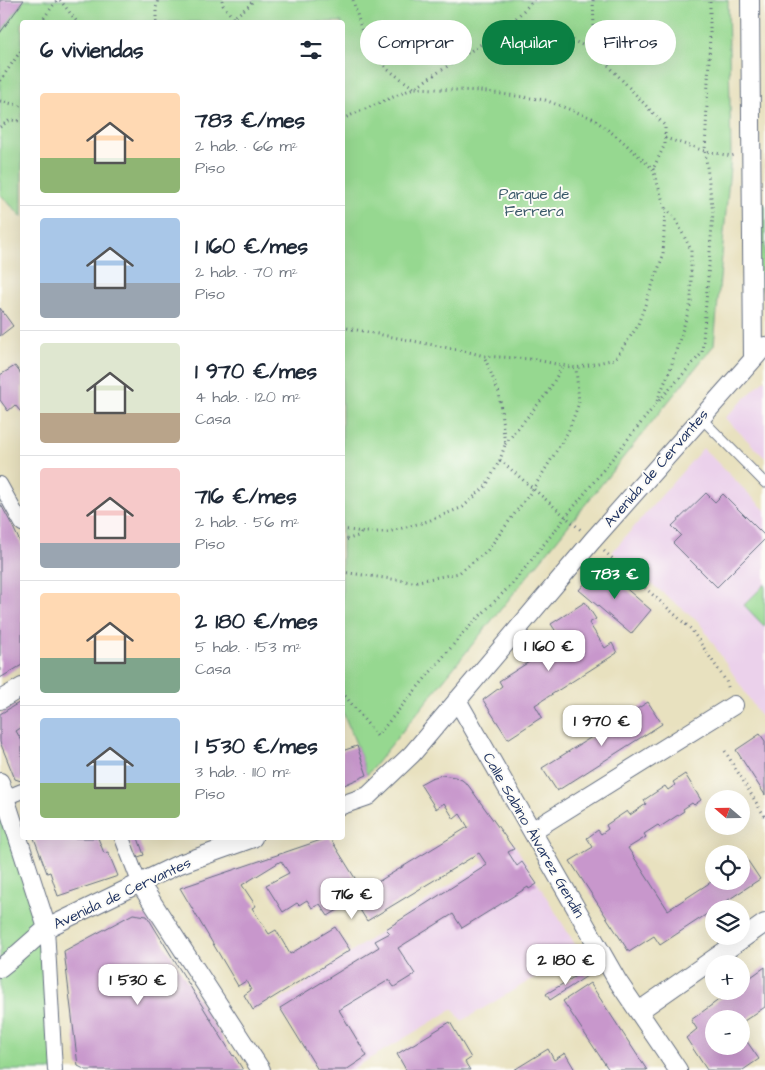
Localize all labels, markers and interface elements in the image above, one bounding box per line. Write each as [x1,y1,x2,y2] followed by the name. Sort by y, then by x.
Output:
[360,20,472,65] chip: Comprar
[482,20,575,65] chip: Alquilar
[585,20,676,65] chip: Filtros
[40,36,144,65] text: 6 viviendas
[297,36,325,64] icon: filters
[195,106,305,135] text: 783 €/mes
[80,113,140,173] icon: home
[195,135,298,157] text: 2 hab. · 66 m²
[195,157,225,179] text: Piso
[499,184,569,222] park label: Parque de Ferrera
[195,232,308,261] text: 1 160 €/mes
[80,238,140,298] icon: home
[195,261,298,283] text: 2 hab. · 70 m²
[195,283,225,305] text: Piso
[195,357,317,386] text: 1 970 €/mes
[80,363,140,423] icon: home
[195,386,301,408] text: 4 hab. · 120 m²
[599,404,714,532] street label: Avenida de Cervantes
[195,408,231,430] text: Casa
[195,482,297,511] text: 716 €/mes
[80,488,140,548] icon: home
[195,511,299,533] text: 2 hab. · 56 m²
[195,533,225,555] text: Piso
[580,558,650,600] pin: 783 €
[591,563,639,585] text: 783 €
[195,607,318,636] text: 2 180 €/mes
[80,613,140,673] icon: home
[503,630,595,672] pin: 1 160 €
[524,635,574,657] text: 1 160 €
[195,636,301,658] text: 5 hab. · 153 m²
[195,658,231,680] text: Casa
[556,704,648,747] pin: 1 970 €
[574,710,630,732] text: 1 970 €
[195,732,318,761] text: 1 530 €/mes
[80,738,140,798] icon: home
[478,749,590,922] street label: Calle Sabino Álvarez Gendín
[195,761,291,783] text: 3 hab. · 110 m²
[195,783,225,805] text: Piso
[705,790,750,835] north arrow
[705,790,750,1055] map controls
[705,845,750,890] button: locate
[50,852,195,935] street label: Avenida de Cervantes
[317,878,387,920] pin: 716 €
[331,883,373,905] text: 716 €
[705,900,750,945] button: layers
[520,944,612,986] pin: 2 180 €
[537,949,595,971] text: 2 180 €
[705,955,750,1000] button: +
[92,964,184,1006] pin: 1 530 €
[109,969,167,991] text: 1 530 €
[705,1010,750,1055] button: −

